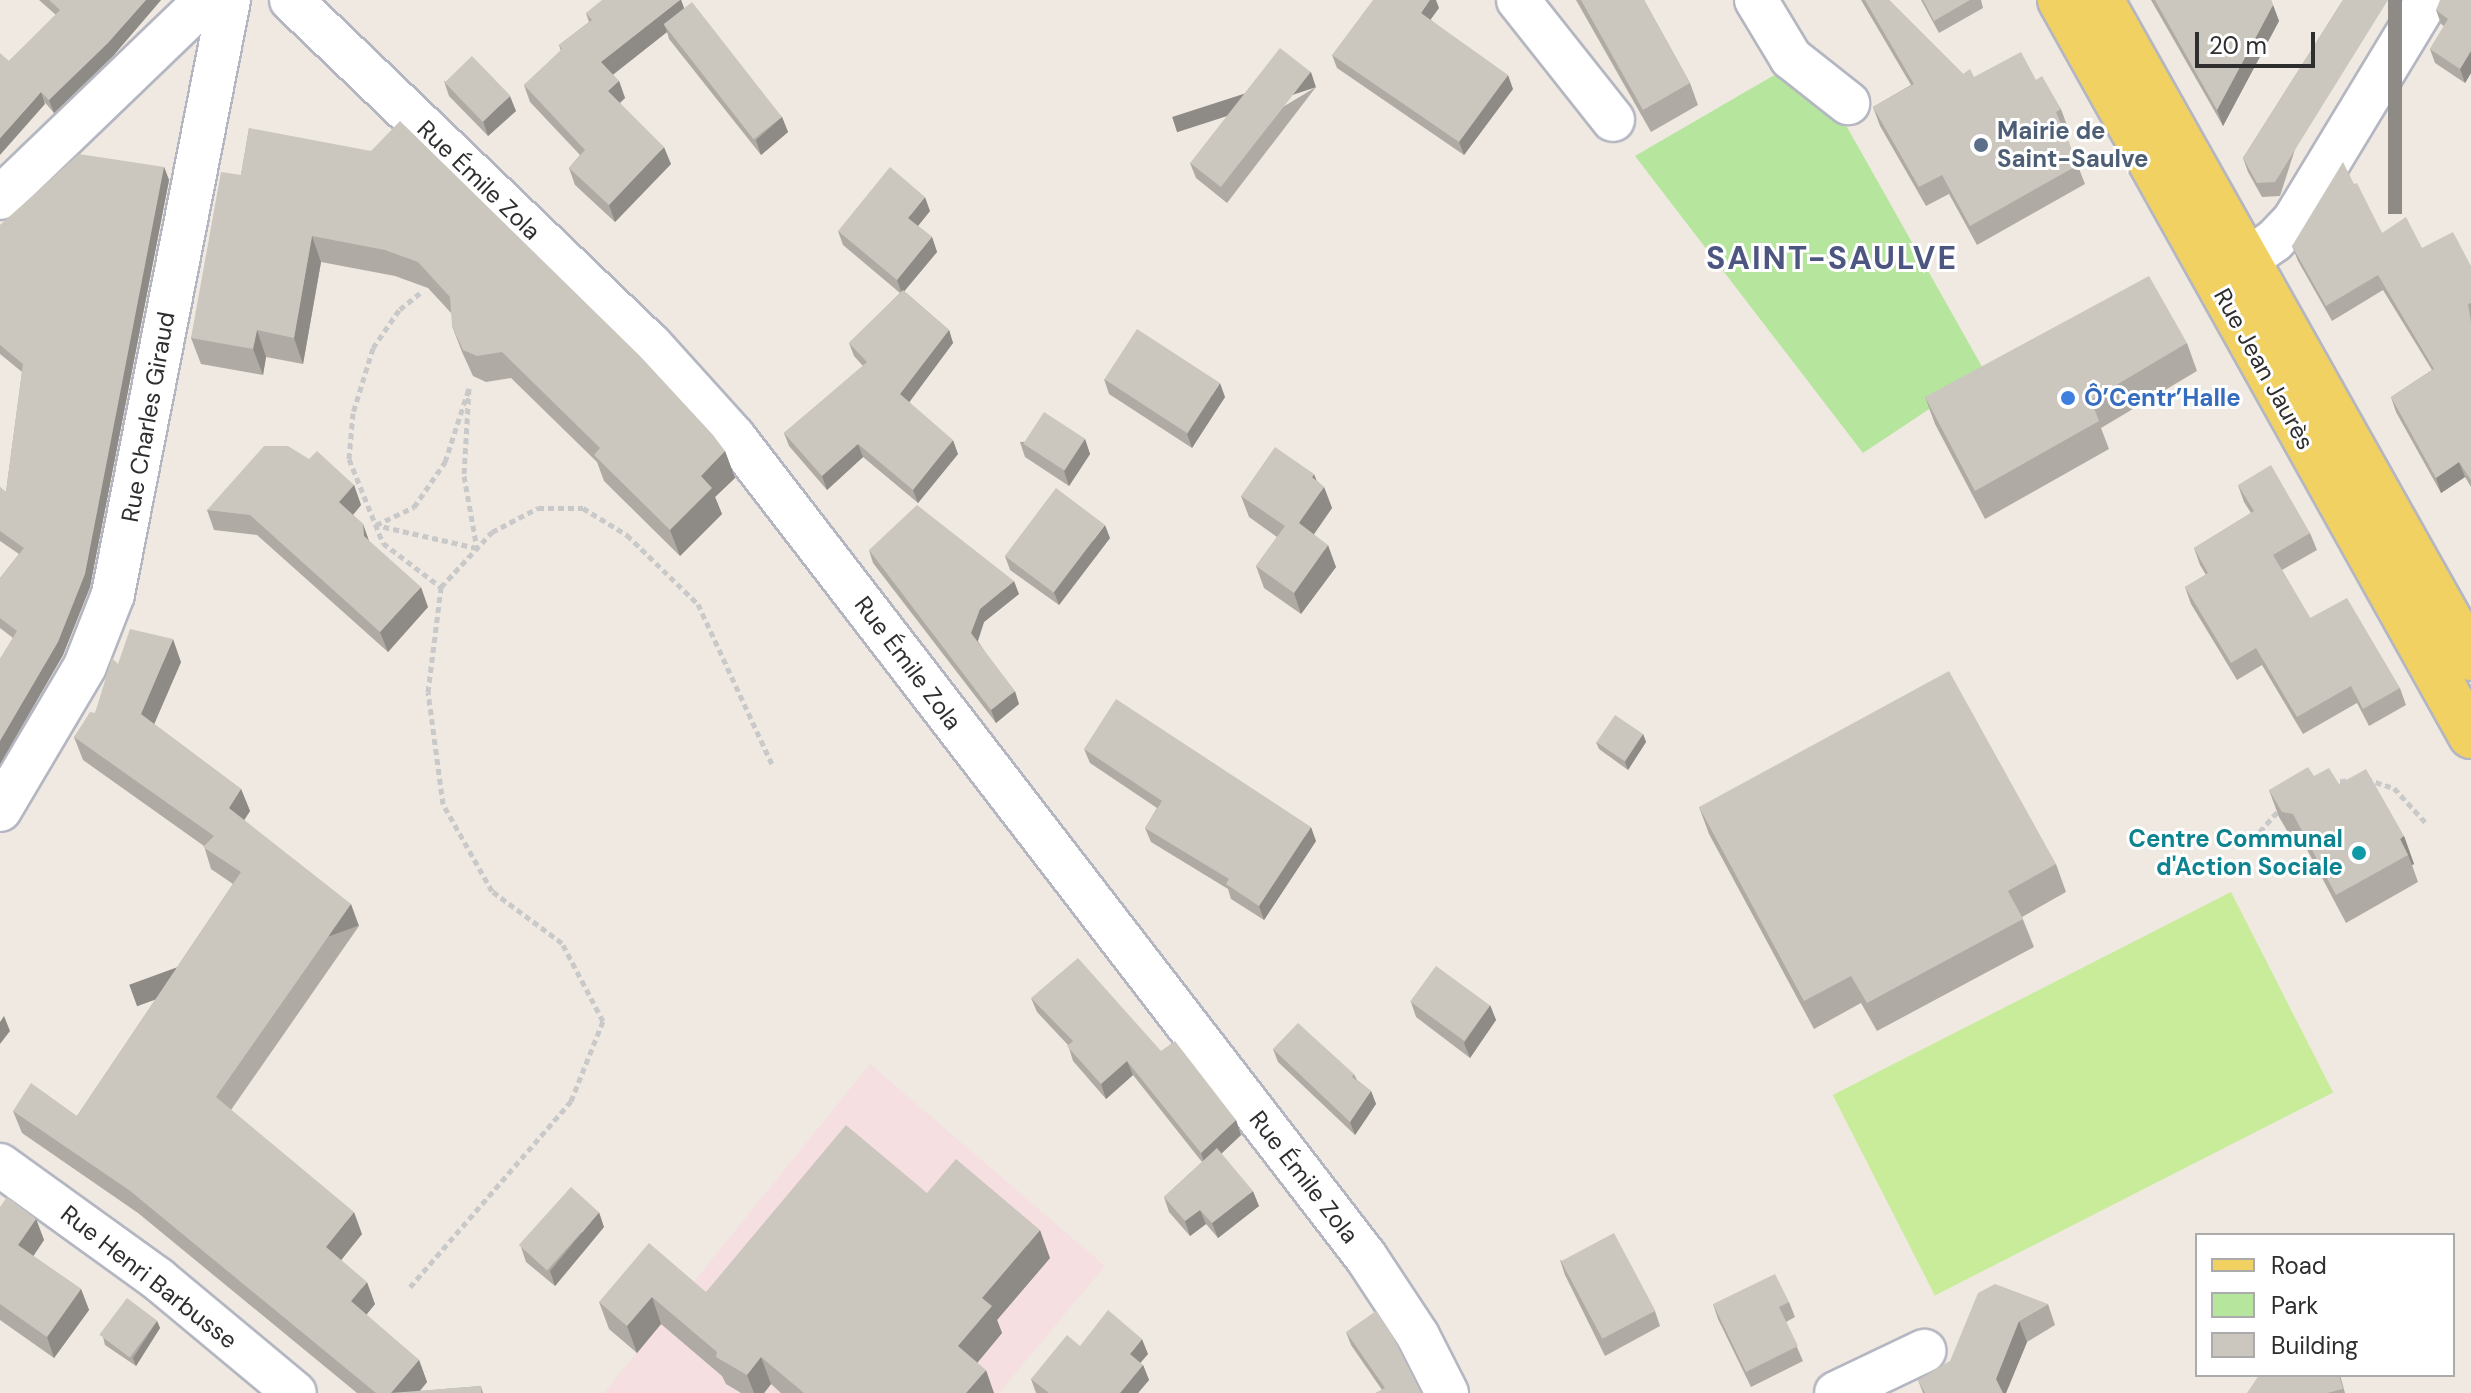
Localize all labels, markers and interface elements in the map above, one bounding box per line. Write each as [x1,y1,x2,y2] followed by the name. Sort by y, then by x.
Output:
[2199,16,2319,66] scale bar
[2209,30,2267,61] text: 20 m
[412,114,546,246] street label: Rue Émile Zola
[1997,117,2148,173] place label: Mairie de Saint-Saulve
[1972,136,1990,154] marker: Mairie de Saint-Saulve
[1706,239,1958,277] district label: SAINT-SAULVE
[2208,283,2320,455] street label: Rue Jean Jaurès
[115,310,181,524] street label: Rue Charles Giraud
[2084,384,2241,412] place label: Ô’Centr’Halle
[2059,389,2077,407] marker: Ô’Centr’Halle
[848,591,968,735] street label: Rue Émile Zola
[2128,825,2343,881] place label: Centre Communal d'Action Sociale
[2350,844,2368,862] marker: Centre Communal d'Action Sociale
[1243,1105,1365,1249] street label: Rue Émile Zola
[55,1199,243,1355] street label: Rue Henri Barbusse
[2195,1233,2455,1377] legend
[2271,1250,2327,1281] text: Road
[2271,1290,2318,1321] text: Park
[2271,1330,2358,1361] text: Building

